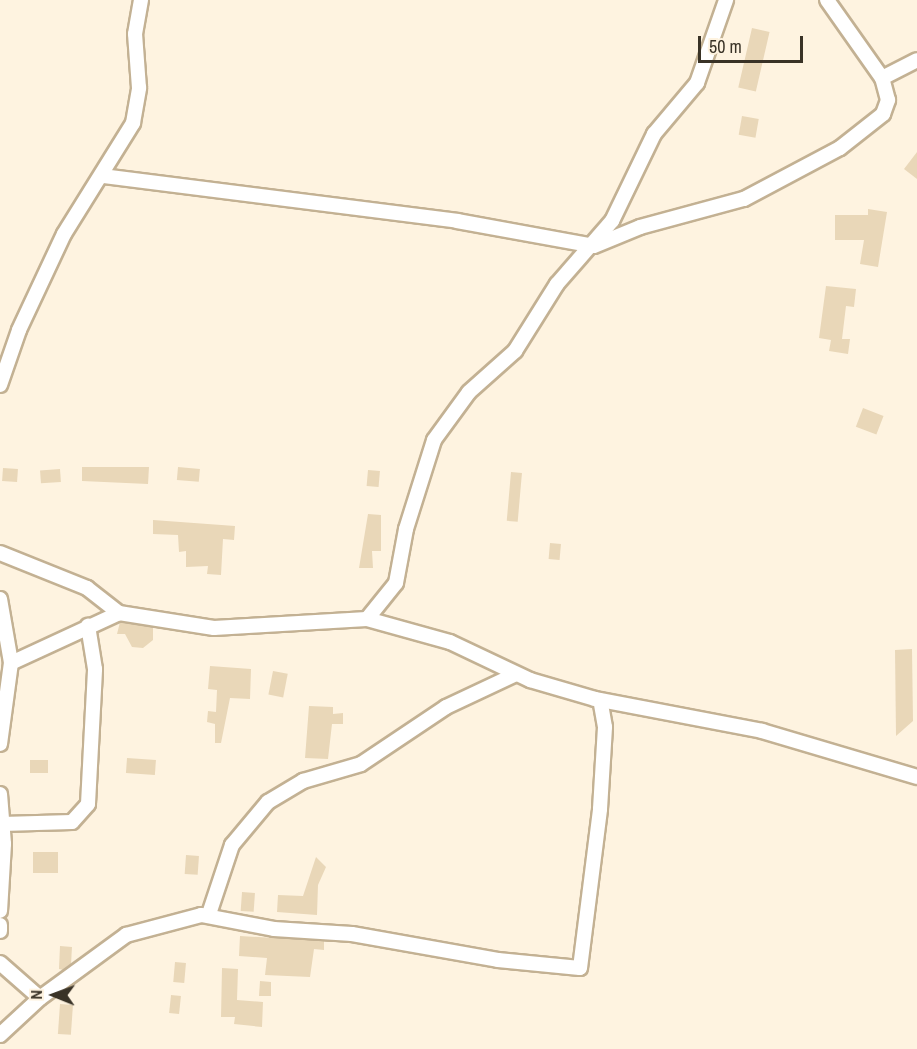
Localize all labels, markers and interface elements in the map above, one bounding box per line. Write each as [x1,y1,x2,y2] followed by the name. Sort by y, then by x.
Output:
[701,24,806,62] scale bar
[709,34,742,59] text: 50 m
[24,965,84,1025] north arrow
[25,990,47,1000] text: N

